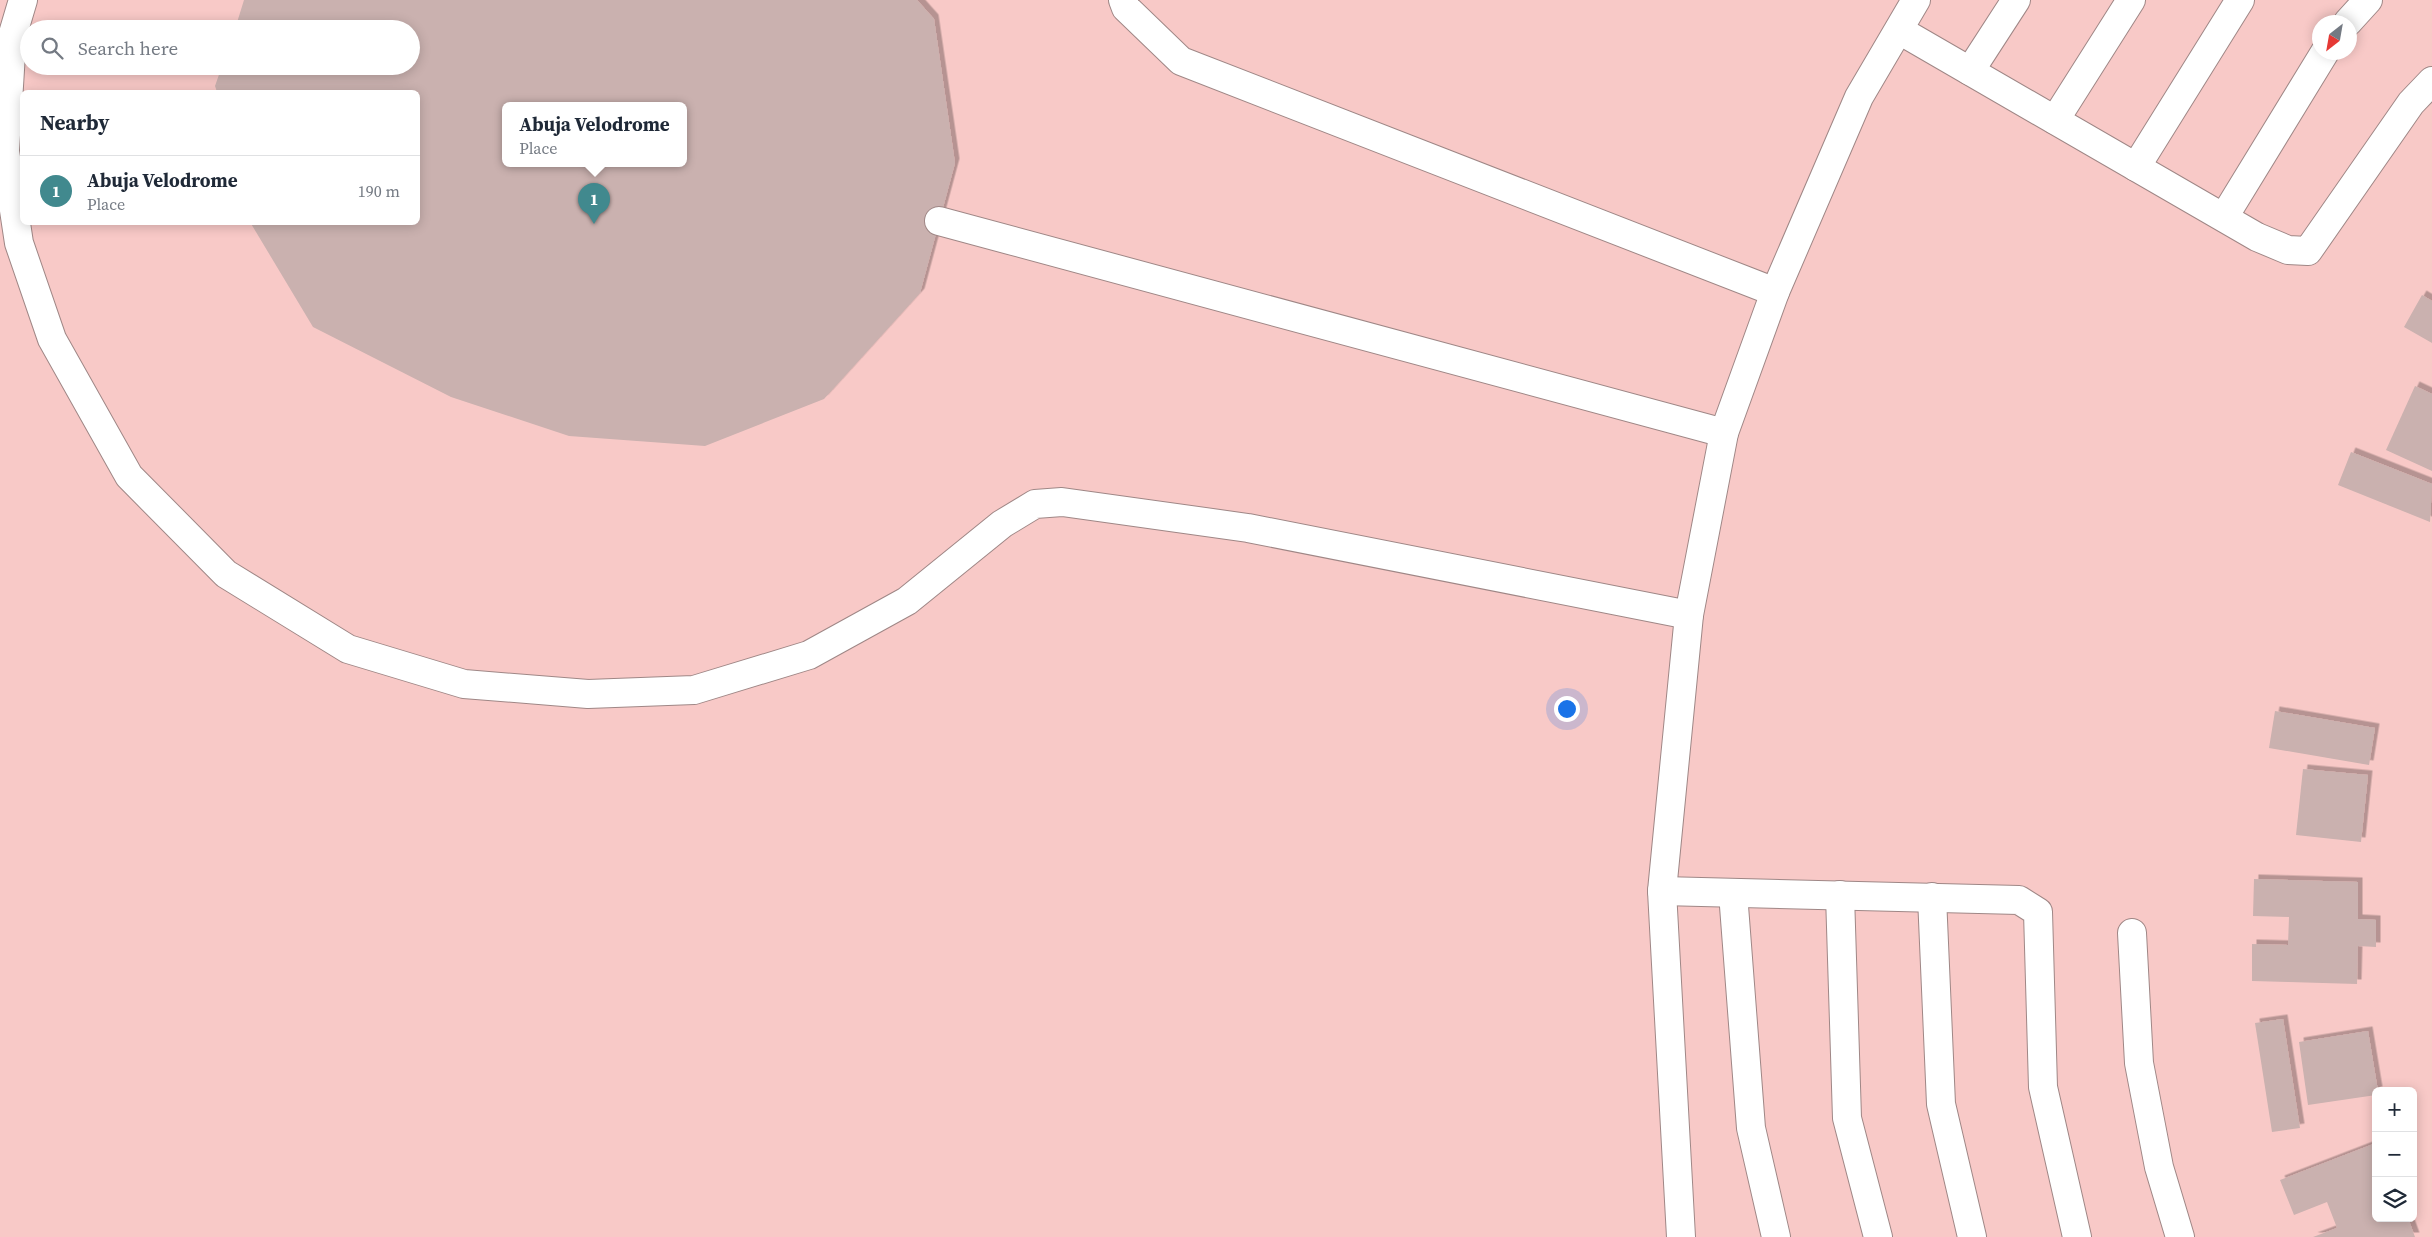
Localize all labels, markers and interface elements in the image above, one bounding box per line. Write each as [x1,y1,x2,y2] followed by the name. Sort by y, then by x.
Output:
[2312,15,2357,60] north arrow
[20,20,420,75] search box
[38,34,66,62] icon: search
[78,35,178,61] text: Search here
[502,102,687,167] popup
[40,108,110,137] text: Nearby
[519,111,670,137] text: Abuja Velodrome
[519,137,557,159] text: Place
[87,167,238,193] text: Abuja Velodrome
[52,180,60,202] text: 1
[358,180,400,202] text: 190 m
[578,183,610,224] pin: 1
[87,193,125,215] text: Place
[1554,696,1580,722] your location
[2372,1087,2417,1222] map controls
[2372,1087,2417,1132] button: +
[2372,1132,2417,1177] button: −
[2372,1177,2417,1222] button: layers

